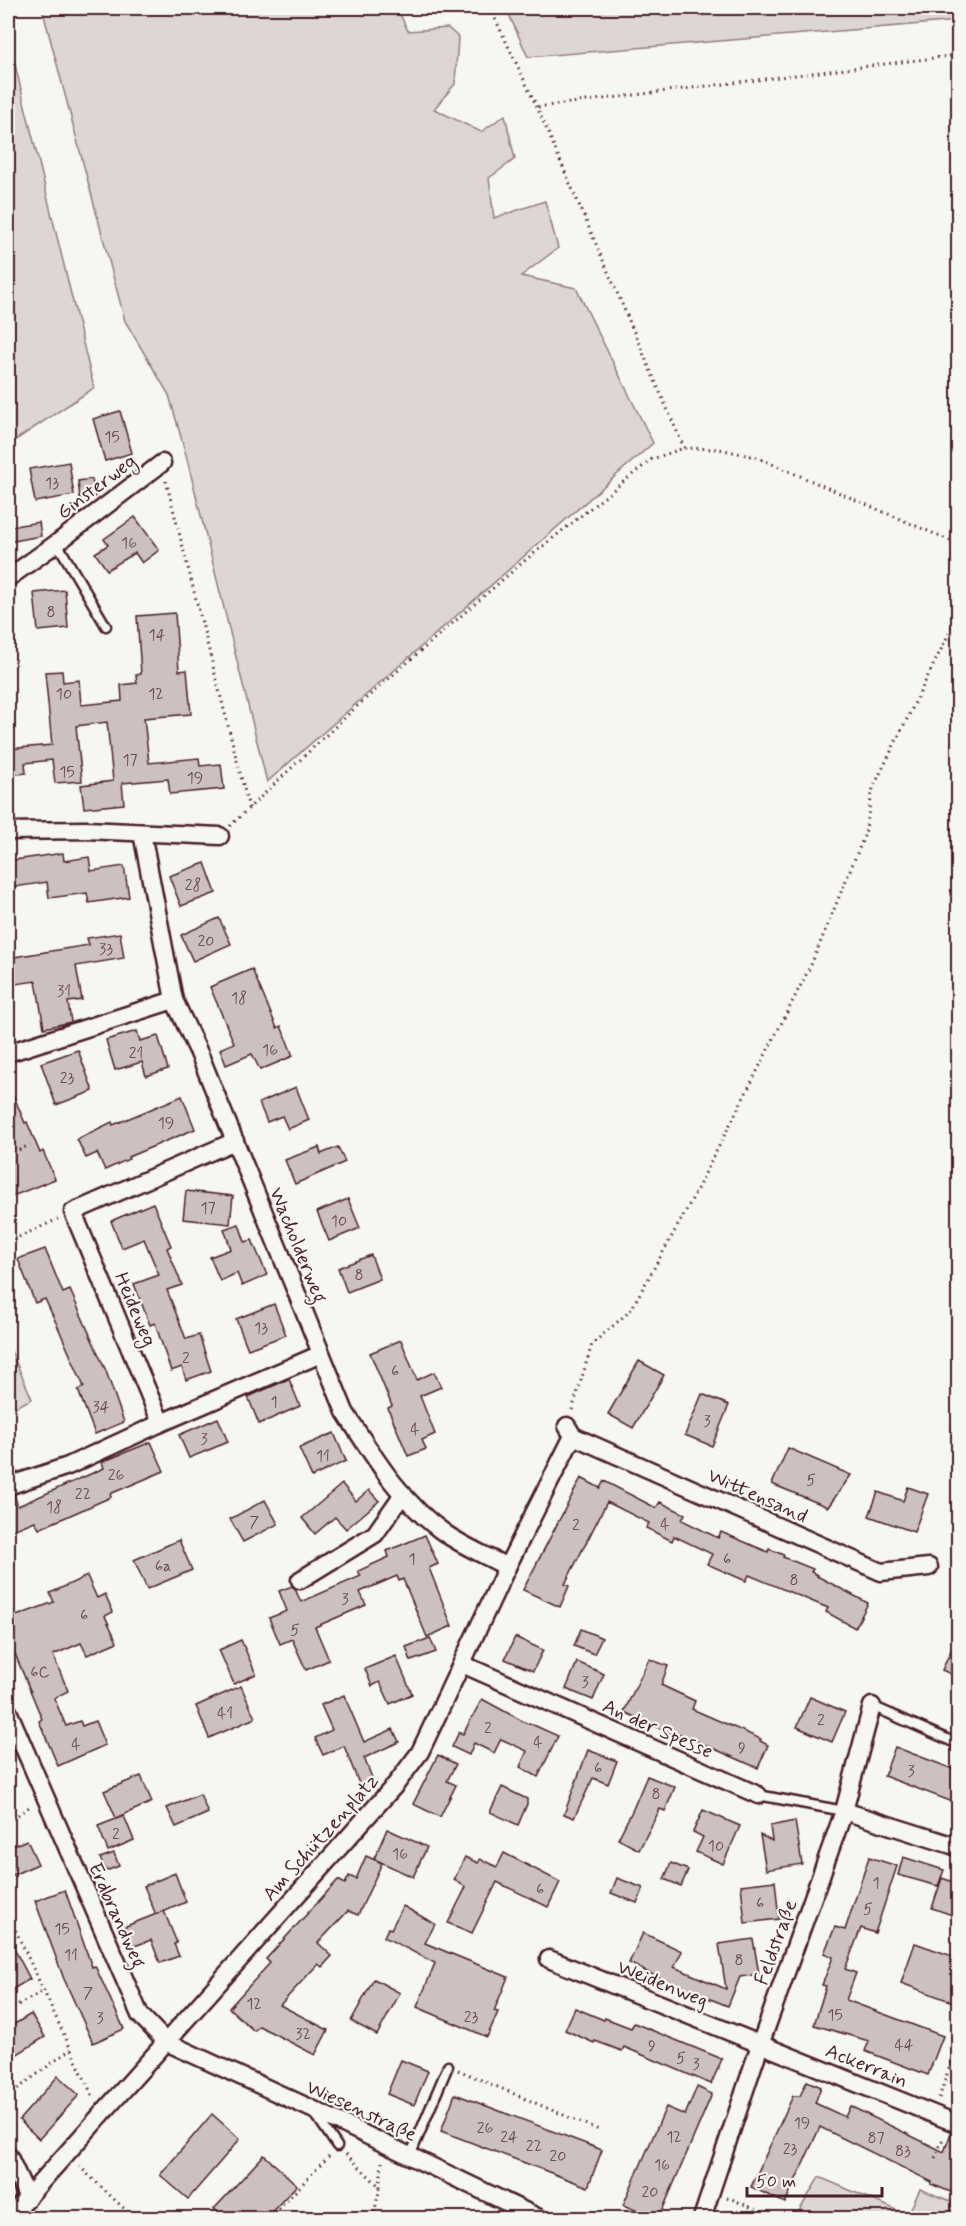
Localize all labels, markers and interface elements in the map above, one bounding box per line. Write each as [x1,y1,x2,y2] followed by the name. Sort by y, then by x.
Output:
[104,427,120,448] house number: 15
[51,448,143,527] street label: Ginsterweg
[45,473,59,494] house number: 13
[121,533,137,554] house number: 16
[46,602,56,623] house number: 8
[149,625,166,646] house number: 14
[56,684,72,705] house number: 10
[148,684,164,705] house number: 12
[122,750,138,771] house number: 17
[59,762,75,783] house number: 15
[187,768,203,789] house number: 19
[185,875,201,896] house number: 28
[198,931,215,952] house number: 20
[99,939,113,960] house number: 33
[57,981,71,1002] house number: 31
[231,988,247,1009] house number: 18
[262,1040,278,1061] house number: 16
[129,1043,143,1064] house number: 21
[60,1068,75,1089] house number: 23
[158,1113,174,1134] house number: 19
[260,1184,333,1308] street label: Wacholderweg
[200,1198,216,1219] house number: 17
[331,1211,347,1232] house number: 10
[354,1265,364,1286] house number: 8
[106,1268,162,1351] street label: Heideweg
[254,1318,268,1339] house number: 13
[182,1348,190,1369] house number: 2
[391,1361,399,1382] house number: 6
[270,1392,278,1413] house number: 1
[93,1397,110,1418] house number: 34
[703,1411,711,1432] house number: 3
[410,1419,420,1440] house number: 4
[200,1429,208,1450] house number: 3
[316,1446,330,1467] house number: 11
[703,1462,812,1530] street label: Wittensand
[108,1465,124,1486] house number: 26
[806,1470,816,1491] house number: 5
[75,1484,91,1505] house number: 22
[46,1497,62,1518] house number: 18
[249,1512,259,1533] house number: 7
[660,1514,670,1535] house number: 4
[572,1515,580,1536] house number: 2
[408,1549,416,1570] house number: 1
[723,1549,731,1570] house number: 6
[155,1556,171,1577] house number: 6a
[789,1570,799,1591] house number: 8
[341,1589,349,1610] house number: 3
[80,1605,88,1626] house number: 6
[290,1620,300,1641] house number: 5
[30,1662,50,1683] house number: 6C
[581,1672,589,1693] house number: 3
[598,1693,717,1766] street label: An der Spesse
[217,1703,233,1724] house number: 41
[817,1710,825,1731] house number: 2
[484,1718,492,1739] house number: 2
[533,1732,543,1753] house number: 4
[71,1734,81,1755] house number: 4
[738,1738,746,1759] house number: 9
[594,1758,602,1779] house number: 6
[907,1761,915,1782] house number: 3
[257,1769,385,1907] street label: Am Schützenplatz
[651,1784,661,1805] house number: 8
[112,1824,120,1845] house number: 2
[708,1836,724,1857] house number: 10
[392,1844,408,1865] house number: 16
[79,1858,152,1974] street label: Erdbrandweg
[872,1873,880,1894] house number: 1
[536,1879,544,1900] house number: 6
[756,1893,764,1914] house number: 6
[749,1896,804,1989] street label: Feldstraße
[863,1899,873,1920] house number: 5
[54,1919,70,1940] house number: 15
[64,1945,78,1966] house number: 11
[734,1950,744,1971] house number: 8
[613,1954,712,2015] street label: Weidenweg
[83,1983,93,2004] house number: 7
[246,1994,262,2015] house number: 12
[827,2005,843,2026] house number: 15
[464,2007,479,2028] house number: 23
[96,2008,104,2029] house number: 3
[295,2024,311,2045] house number: 32
[894,2035,914,2056] house number: 44
[648,2036,656,2057] house number: 9
[821,2038,912,2095] street label: Ackerrain
[676,2048,686,2069] house number: 5
[692,2054,700,2075] house number: 3
[302,2074,421,2149] street label: Wiesenstraße
[794,2113,810,2134] house number: 19
[477,2118,493,2139] house number: 26
[500,2127,518,2148] house number: 24
[666,2127,682,2148] house number: 12
[867,2128,885,2149] house number: 87
[526,2136,542,2157] house number: 22
[783,2139,798,2160] house number: 23
[895,2141,911,2162] house number: 83
[550,2146,567,2167] house number: 20
[654,2155,670,2176] house number: 16
[747,2160,882,2198] scale bar
[756,2170,796,2194] text: 50 m
[642,2182,659,2203] house number: 20

